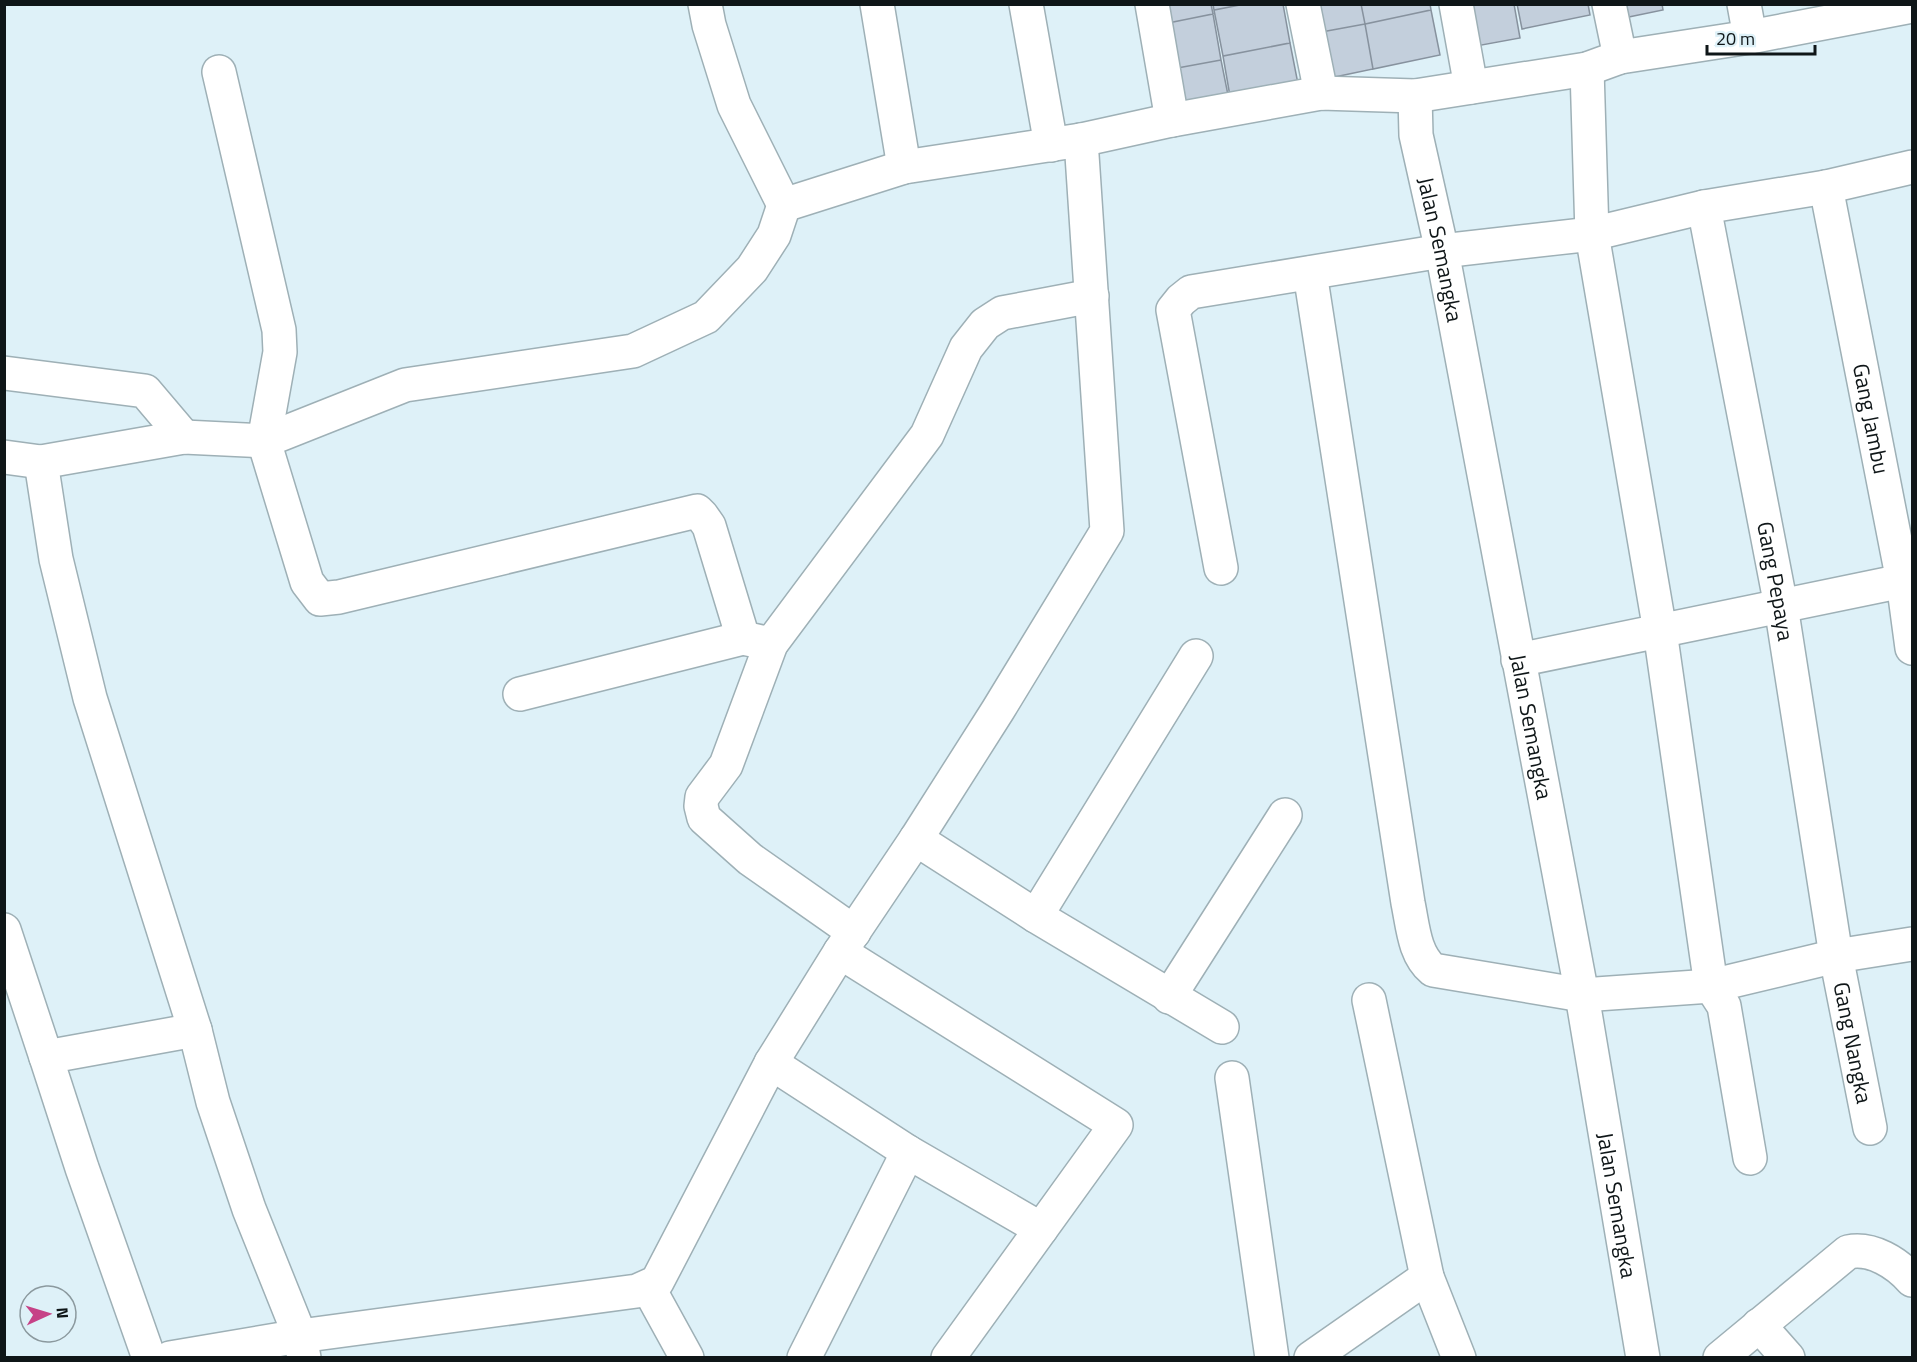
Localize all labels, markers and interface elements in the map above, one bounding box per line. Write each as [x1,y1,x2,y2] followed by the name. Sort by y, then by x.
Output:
[1707,18,1815,56] scale bar
[1716,25,1755,52] text: 20 m
[1409,174,1472,325] street label: Jalan Semangka
[1844,361,1899,477] street label: Gang Jambu
[1748,519,1803,643] street label: Gang Pepaya
[1501,651,1562,802] street label: Jalan Semangka
[1825,979,1882,1106] street label: Gang Nangka
[1588,1130,1646,1281] street label: Jalan Semangka
[18,1284,78,1344] north arrow
[51,1307,75,1319] text: N

